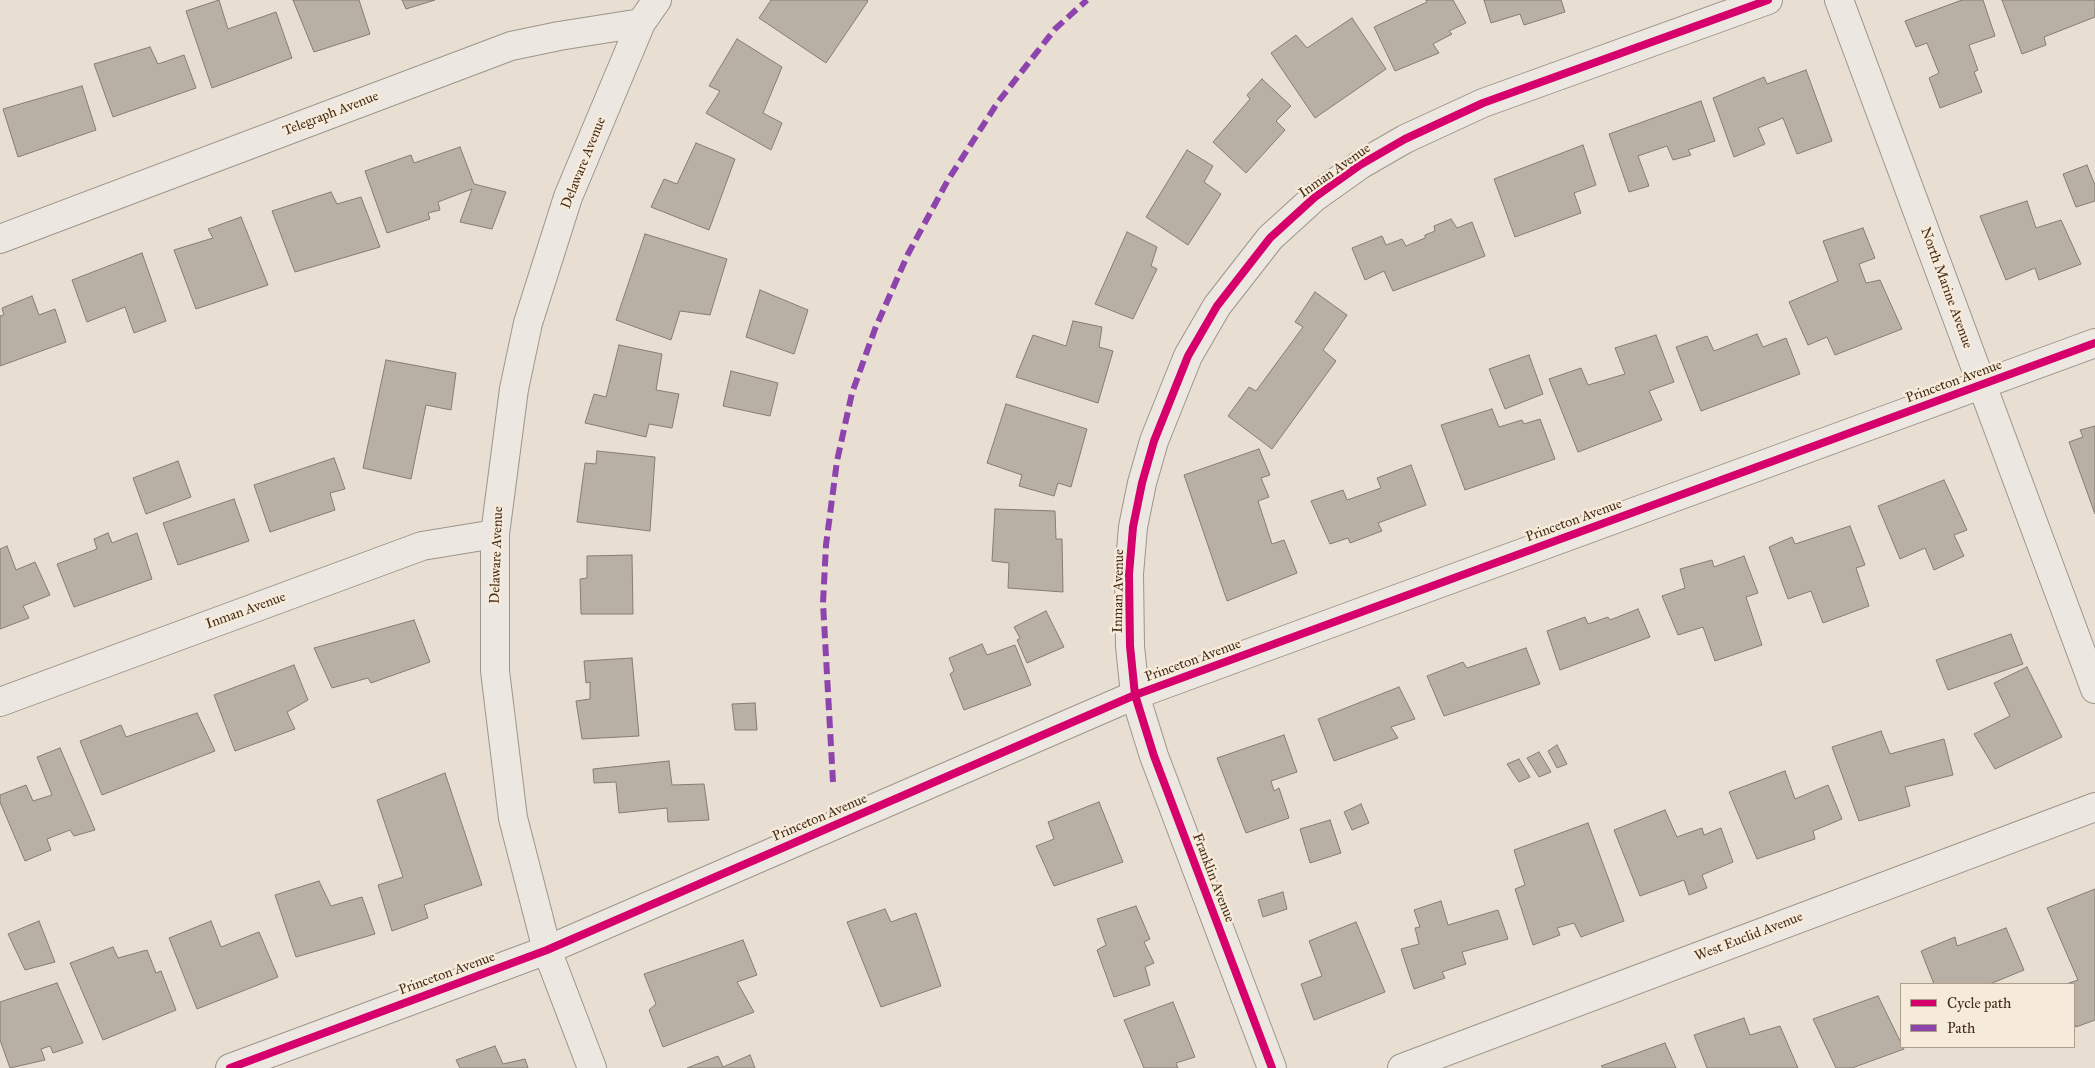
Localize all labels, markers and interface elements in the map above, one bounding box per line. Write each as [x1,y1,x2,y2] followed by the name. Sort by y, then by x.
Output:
[281,88,381,140] street label: Telegraph Avenue
[558,115,610,211] street label: Delaware Avenue
[1296,140,1374,202] street label: Inman Avenue
[1916,225,1976,351] street label: North Marine Avenue
[1904,357,2004,407] street label: Princeton Avenue
[1524,496,1624,546] street label: Princeton Avenue
[487,506,507,604] street label: Delaware Avenue
[1110,549,1128,633] street label: Inman Avenue
[204,589,288,633] street label: Inman Avenue
[1143,636,1243,686] street label: Princeton Avenue
[770,791,870,845] street label: Princeton Avenue
[1188,831,1238,925] street label: Franklin Avenue
[1692,909,1806,965] street label: West Euclid Avenue
[397,949,497,999] street label: Princeton Avenue
[1900,983,2075,1048] legend
[1947,994,2011,1012] text: Cycle path
[1947,1019,1975,1037] text: Path

